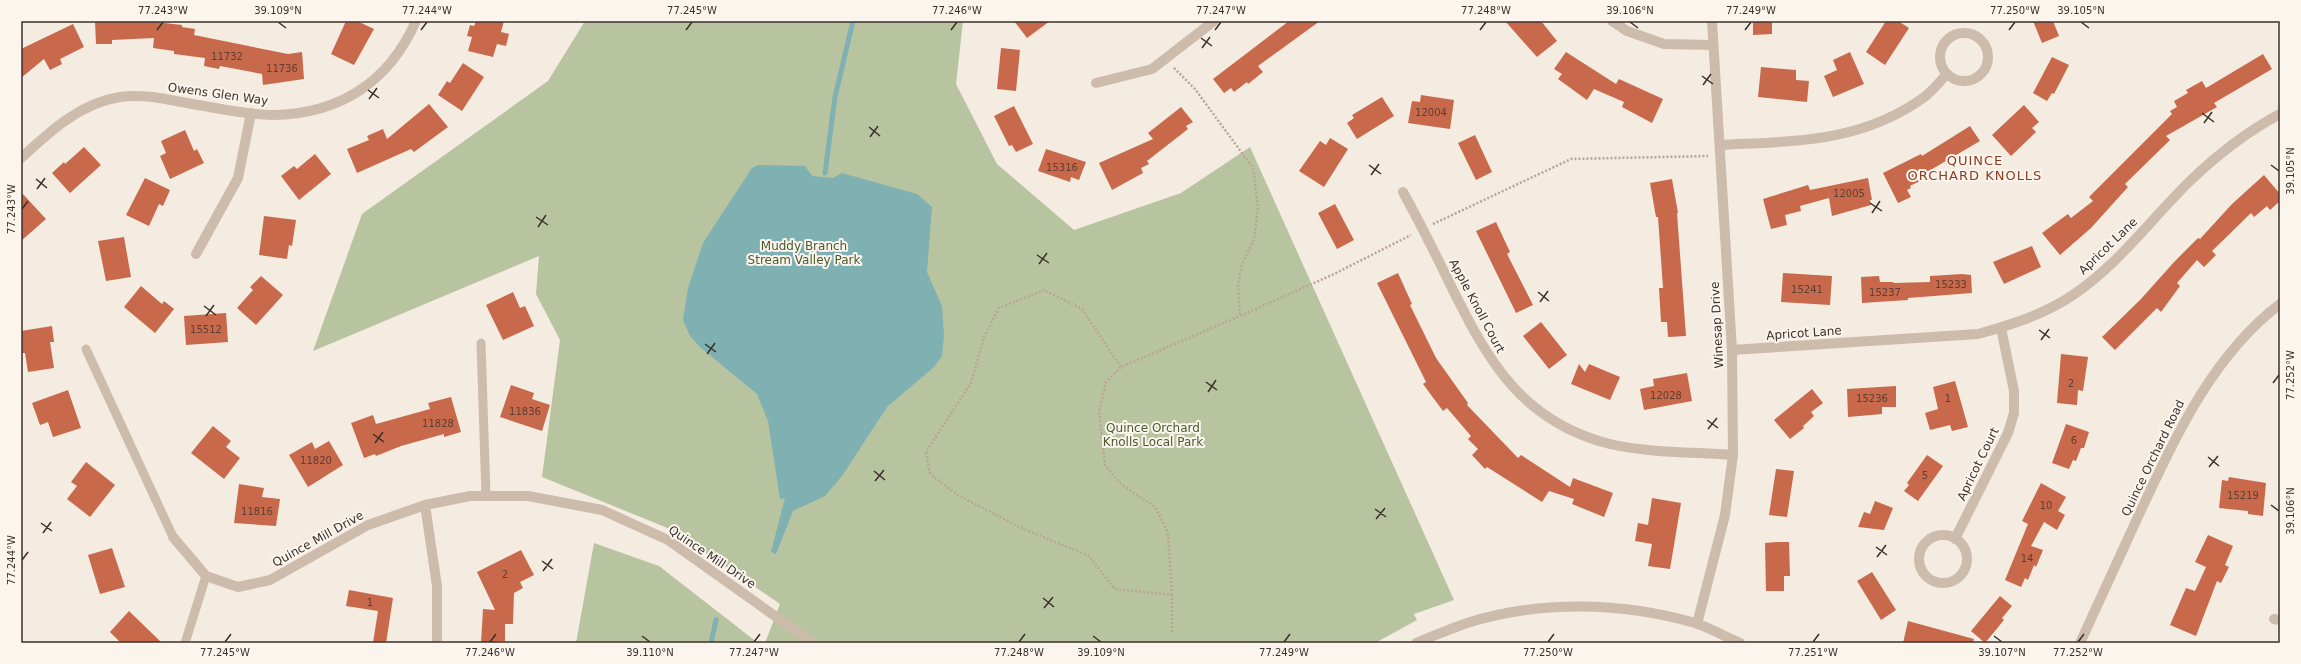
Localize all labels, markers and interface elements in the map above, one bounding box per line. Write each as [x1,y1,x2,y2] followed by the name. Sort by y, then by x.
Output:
[138,5,188,16] text: 77.243°W
[254,5,302,16] text: 39.109°N
[402,5,452,16] text: 77.244°W
[667,5,717,16] text: 77.245°W
[932,5,982,16] text: 77.246°W
[1196,5,1246,16] text: 77.247°W
[1461,5,1511,16] text: 77.248°W
[1606,5,1654,16] text: 39.106°N
[1726,5,1776,16] text: 77.249°W
[1990,5,2040,16] text: 77.250°W
[2057,5,2105,16] text: 39.105°N
[211,51,243,62] house number: 11732
[266,63,298,74] house number: 11736
[167,80,269,108] street label: Owens Glen Way
[1415,107,1447,118] house number: 12004
[2285,147,2296,195] text: 39.105°N
[1908,153,2042,183] district label: QUINCE ORCHARD KNOLLS
[1046,162,1078,173] house number: 15316
[6,184,17,234] text: 77.243°W
[1833,188,1865,199] house number: 12005
[2076,215,2140,277] street label: Apricot Lane
[748,239,860,267] park label: Muddy Branch Stream Valley Park
[1446,257,1508,356] street label: Apple Knoll Court
[1935,279,1967,290] house number: 15233
[1708,281,1726,369] street label: Winesap Drive
[1791,284,1823,295] house number: 15241
[1869,287,1901,298] house number: 15237
[1766,323,1842,343] street label: Apricot Lane
[190,324,222,335] house number: 15512
[2285,350,2296,400] text: 77.252°W
[2068,378,2074,389] house number: 2
[1650,390,1682,401] house number: 12028
[1856,393,1888,404] house number: 15236
[1945,393,1951,404] house number: 1
[2119,398,2187,518] street label: Quince Orchard Road
[509,406,541,417] house number: 11836
[422,418,454,429] house number: 11828
[1103,421,1203,449] park label: Quince Orchard Knolls Local Park
[1954,425,2002,503] street label: Apricot Court
[2071,435,2077,446] house number: 6
[300,455,332,466] house number: 11820
[1922,470,1928,481] house number: 5
[2285,487,2296,535] text: 39.106°N
[2227,490,2259,501] house number: 15219
[2040,500,2052,511] house number: 10
[241,506,273,517] house number: 11816
[270,508,366,570] street label: Quince Mill Drive
[666,523,758,591] street label: Quince Mill Drive
[6,535,17,585] text: 77.244°W
[2021,553,2033,564] house number: 14
[502,569,508,580] house number: 2
[367,597,373,608] house number: 1
[200,647,250,658] text: 77.245°W
[465,647,515,658] text: 77.246°W
[626,647,674,658] text: 39.110°N
[729,647,779,658] text: 77.247°W
[994,647,1044,658] text: 77.248°W
[1077,647,1125,658] text: 39.109°N
[1259,647,1309,658] text: 77.249°W
[1523,647,1573,658] text: 77.250°W
[1788,647,1838,658] text: 77.251°W
[1978,647,2026,658] text: 39.107°N
[2053,647,2103,658] text: 77.252°W

